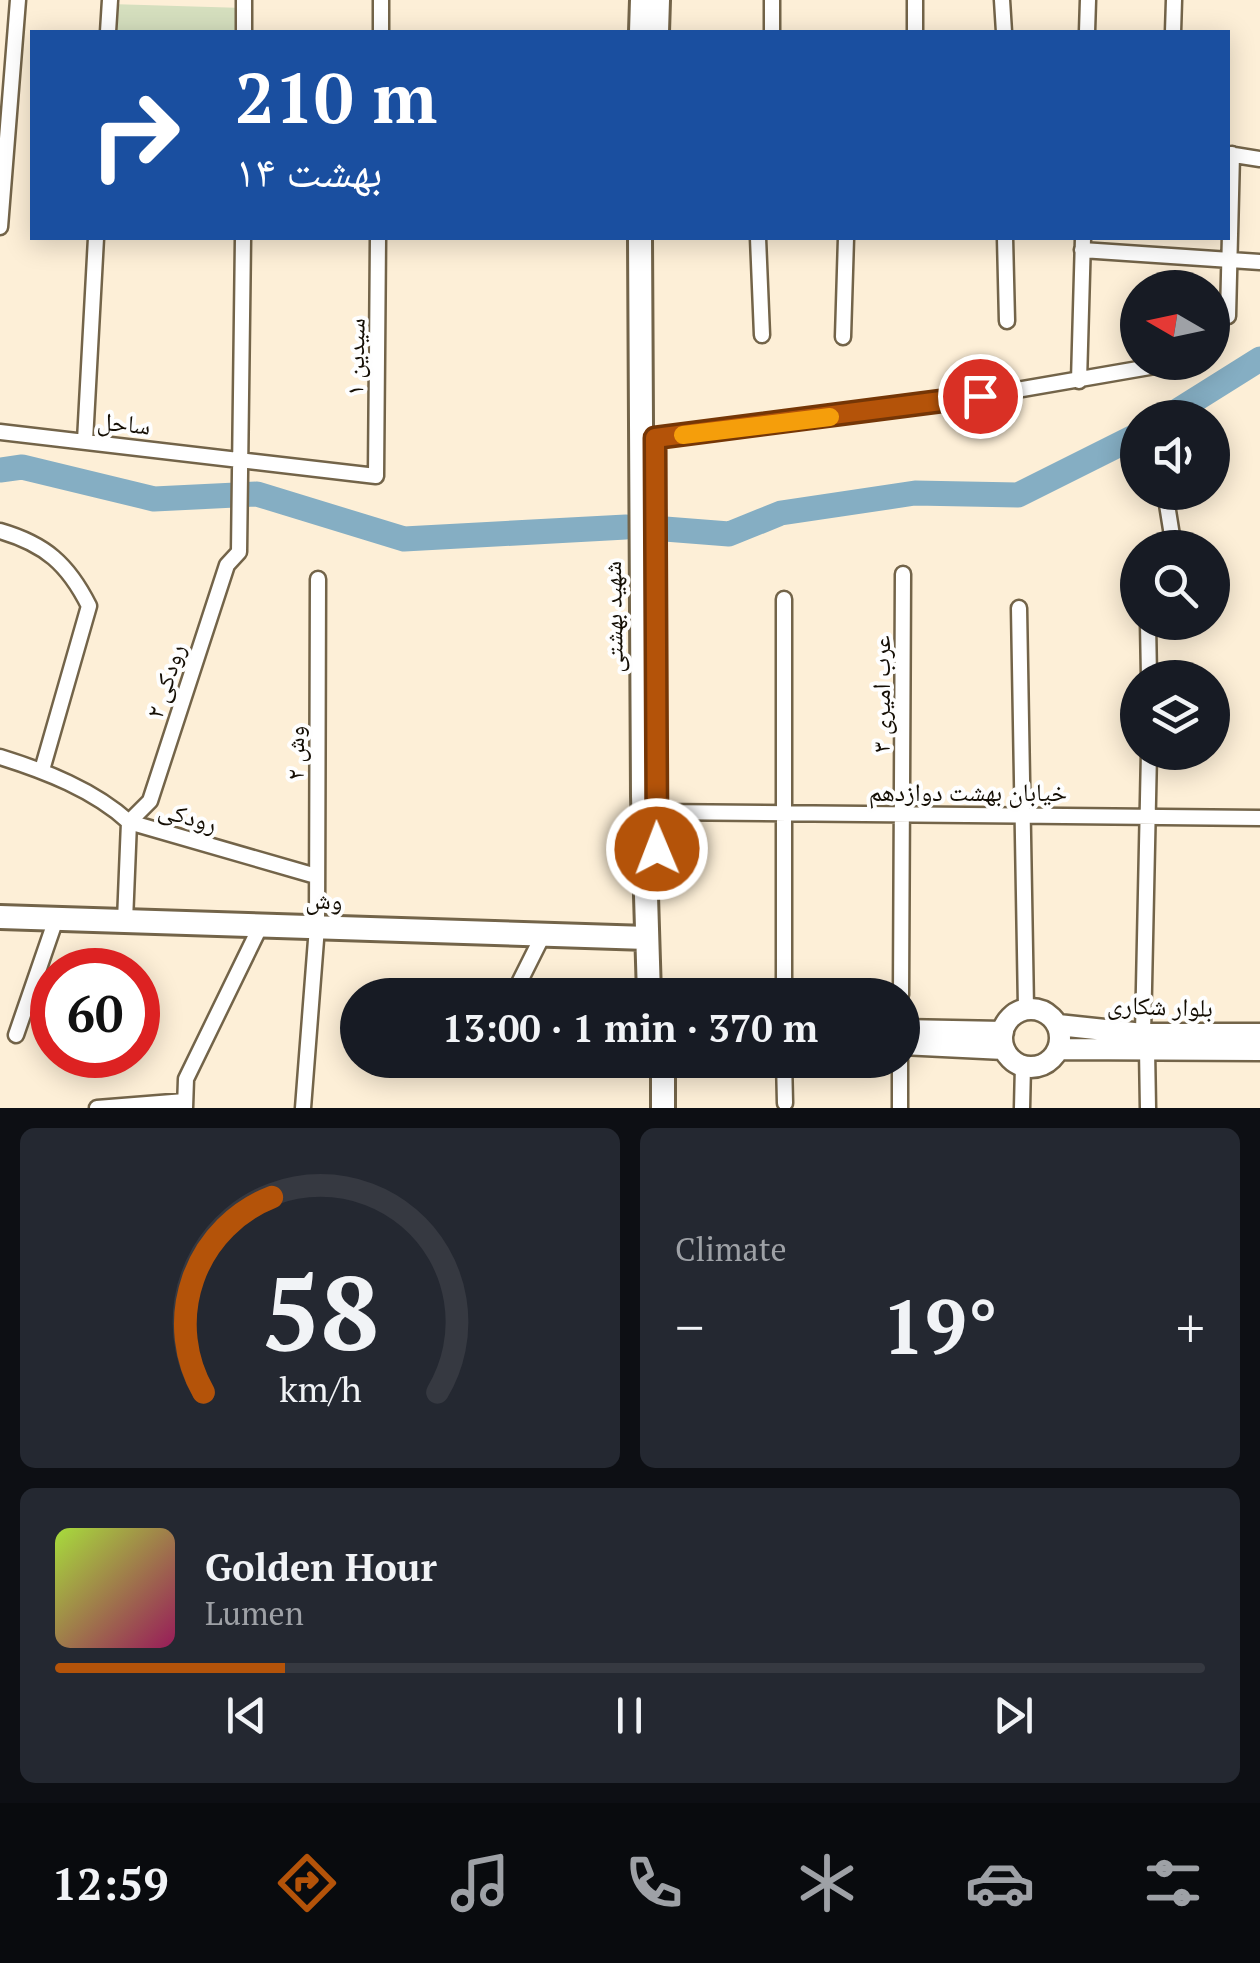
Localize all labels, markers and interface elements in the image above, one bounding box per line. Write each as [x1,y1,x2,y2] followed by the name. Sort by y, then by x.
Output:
[235,50,437,143] text: 210 m
[70,70,200,200] icon: right
[235,140,382,200] text: بهشت ۱۴
[1120,270,1230,380] north arrow
[1120,270,1230,770] map controls
[337,318,372,396] street label: سیدین ۱
[938,354,1023,439] pin
[953,369,1008,424] icon: arrive
[1120,400,1230,510] button: sound
[96,403,152,442] street label: ساحل
[1120,530,1230,640] button: search
[595,561,630,673] street label: شهید بهشتی
[864,635,897,753] street label: ۳ عرب امیری
[137,639,192,722] street label: رودکی ۲
[1120,660,1230,770] button: layers
[278,726,311,780] street label: وش ۲
[869,775,1067,809] street label: خیابان بهشت دوازدهم
[155,791,221,840] street label: رودکی
[605,797,709,901] position arrow
[305,882,343,917] street label: وش
[30,948,160,1078] speed limit sign: 60
[1107,987,1213,1024] street label: بلوار شکاری
[442,1003,818,1053] text: 13:00 · 1 min · 370 m
[675,1228,787,1270] text: Climate
[261,1242,379,1380] text: 58
[882,1276,998,1375] text: 19°
[675,1290,704,1363] text: −
[1176,1290,1205,1363] text: +
[279,1365,361,1412] text: km/h
[205,1542,437,1592] text: Golden Hour
[205,1592,304,1634] text: Lumen
[219,1688,274,1743] icon: previous
[602,1688,657,1743] icon: pause
[986,1688,1041,1743] icon: next
[272,1848,342,1918] icon: directions
[445,1848,515,1918] icon: music
[619,1848,689,1918] icon: phone
[792,1848,862,1918] icon: climate
[965,1848,1035,1918] icon: car
[1138,1848,1208,1918] icon: filters
[52,1853,169,1913] text: 12:59

